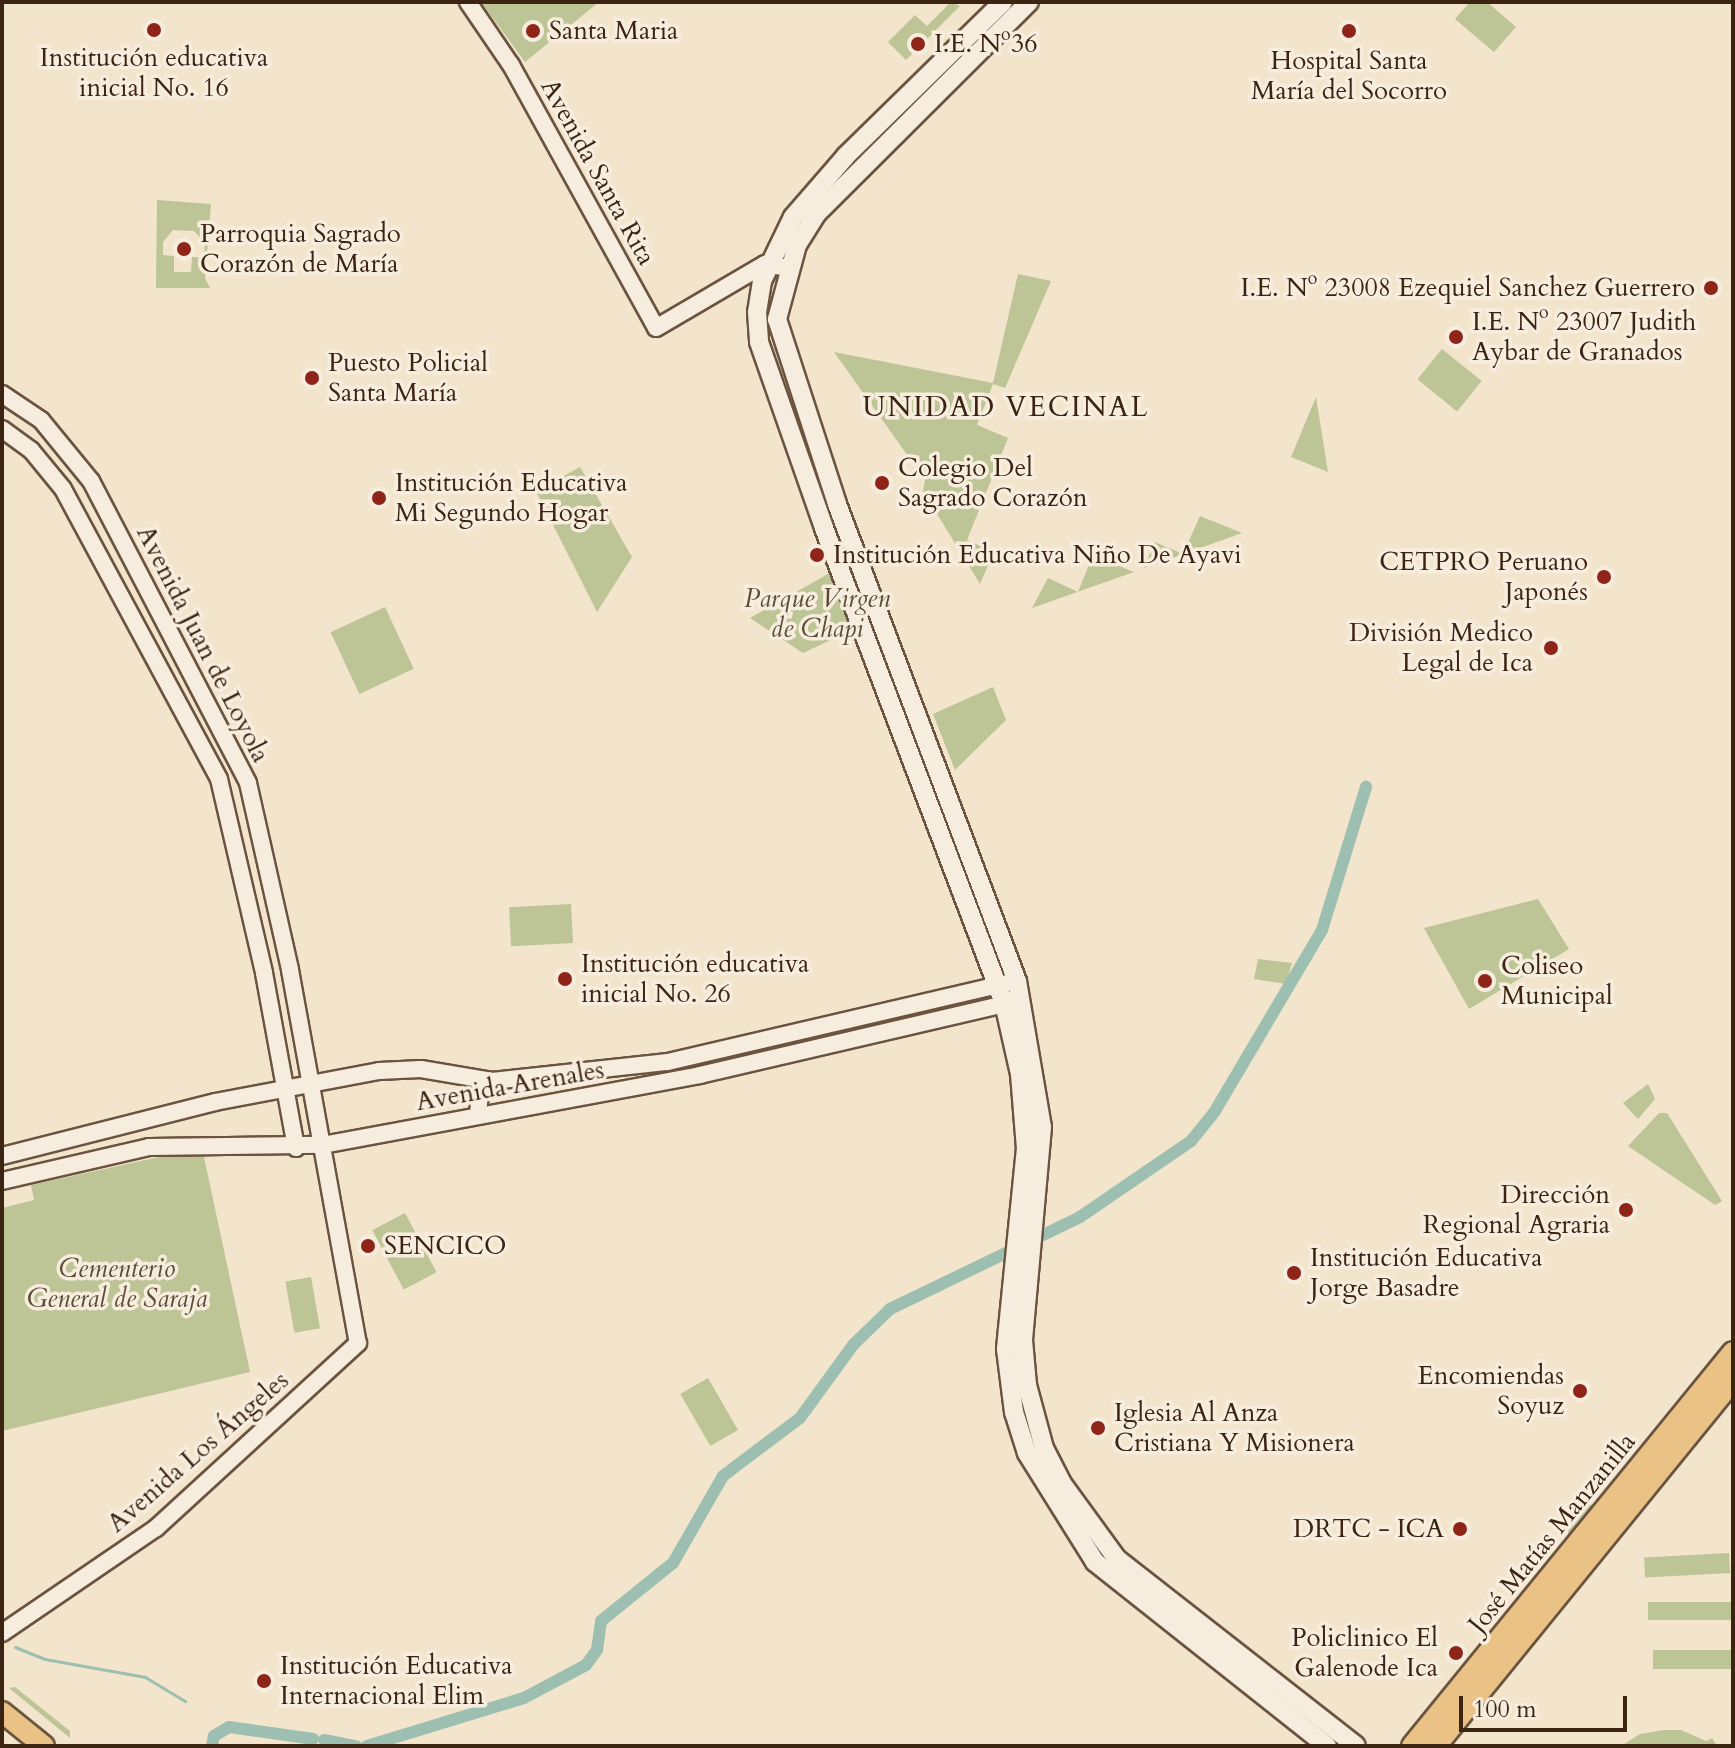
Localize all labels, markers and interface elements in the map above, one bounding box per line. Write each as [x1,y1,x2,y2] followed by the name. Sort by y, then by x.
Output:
[549,15,678,47] place label: Santa Maria
[1338,20,1360,42] marker: Hospital Santa María del Socorro
[145,21,163,39] marker: Institución educativa inicial No. 16
[524,22,542,40] marker: Santa Maria
[934,28,1038,60] place label: I.E. Nº36
[909,35,927,53] marker: I.E. Nº36
[40,42,268,104] place label: Institución educativa inicial No. 16
[1251,45,1447,106] place label: Hospital Santa María del Socorro
[534,74,662,270] street label: Avenida Santa Rita
[200,218,401,280] place label: Parroquia Sagrado Corazón de María
[175,240,193,258] marker: Parroquia Sagrado Corazón de María
[1241,272,1695,304] place label: I.E. Nº 23008 Ezequiel Sanchez Guerrero
[1702,279,1720,297] marker: I.E. Nº 23008 Ezequiel Sanchez Guerrero
[1472,306,1696,368] place label: I.E. Nº 23007 Judith Aybar de Granados
[1447,328,1465,346] marker: I.E. Nº 23007 Judith Aybar de Granados
[328,347,488,408] place label: Puesto Policial Santa María
[303,369,321,387] marker: Puesto Policial Santa María
[863,390,1149,424] district label: UNIDAD VECINAL
[898,452,1088,514] place label: Colegio Del Sagrado Corazón
[395,467,628,528] place label: Institución Educativa Mi Segundo Hogar
[873,474,891,492] marker: Colegio Del Sagrado Corazón
[370,489,388,507] marker: Institución Educativa Mi Segundo Hogar
[130,520,276,768] street label: Avenida Juan de Loyola
[833,539,1242,571] place label: Institución Educativa Niño De Ayavi
[808,546,826,564] marker: Institución Educativa Niño De Ayavi
[1379,546,1588,608] place label: CETPRO Peruano Japonés
[1595,568,1613,586] marker: CETPRO Peruano Japonés
[744,583,890,644] park label: Parque Virgen de Chapi
[1349,617,1533,678] place label: División Medico Legal de Ica
[1540,637,1562,659] marker: División Medico Legal de Ica
[581,948,809,1010] place label: Institución educativa inicial No. 26
[1501,950,1613,1012] place label: Coliseo Municipal
[556,970,574,988] marker: Institución educativa inicial No. 26
[1476,972,1494,990] marker: Coliseo Municipal
[413,1054,607,1118] street label: Avenida Arenales
[1423,1179,1610,1240] place label: Dirección Regional Agraria
[1617,1201,1635,1219] marker: Dirección Regional Agraria
[384,1230,506,1262] place label: SENCICO
[359,1237,377,1255] marker: SENCICO
[1310,1242,1543,1304] place label: Institución Educativa Jorge Basadre
[27,1253,207,1314] park label: Cementerio General de Saraja
[1285,1264,1303,1282] marker: Institución Educativa Jorge Basadre
[1418,1360,1564,1422] place label: Encomiendas Soyuz
[101,1365,295,1539] street label: Avenida Los Ángeles
[1571,1382,1589,1400] marker: Encomiendas Soyuz
[1114,1397,1355,1458] place label: Iglesia Al Anza Cristiana Y Misionera
[1089,1419,1107,1437] marker: Iglesia Al Anza Cristiana Y Misionera
[1462,1427,1642,1639] street label: José Matías Manzanilla
[1293,1513,1444,1545] place label: DRTC - ICA
[1451,1520,1469,1538] marker: DRTC - ICA
[1291,1622,1438,1684] place label: Policlinico El Galenode Ica
[1445,1642,1467,1664] marker: Policlinico El Galenode Ica
[280,1650,513,1712] place label: Institución Educativa Internacional Elim
[255,1672,273,1690] marker: Institución Educativa Internacional Elim
[1463,1680,1631,1730] scale bar
[1473,1693,1537,1726] text: 100 m

